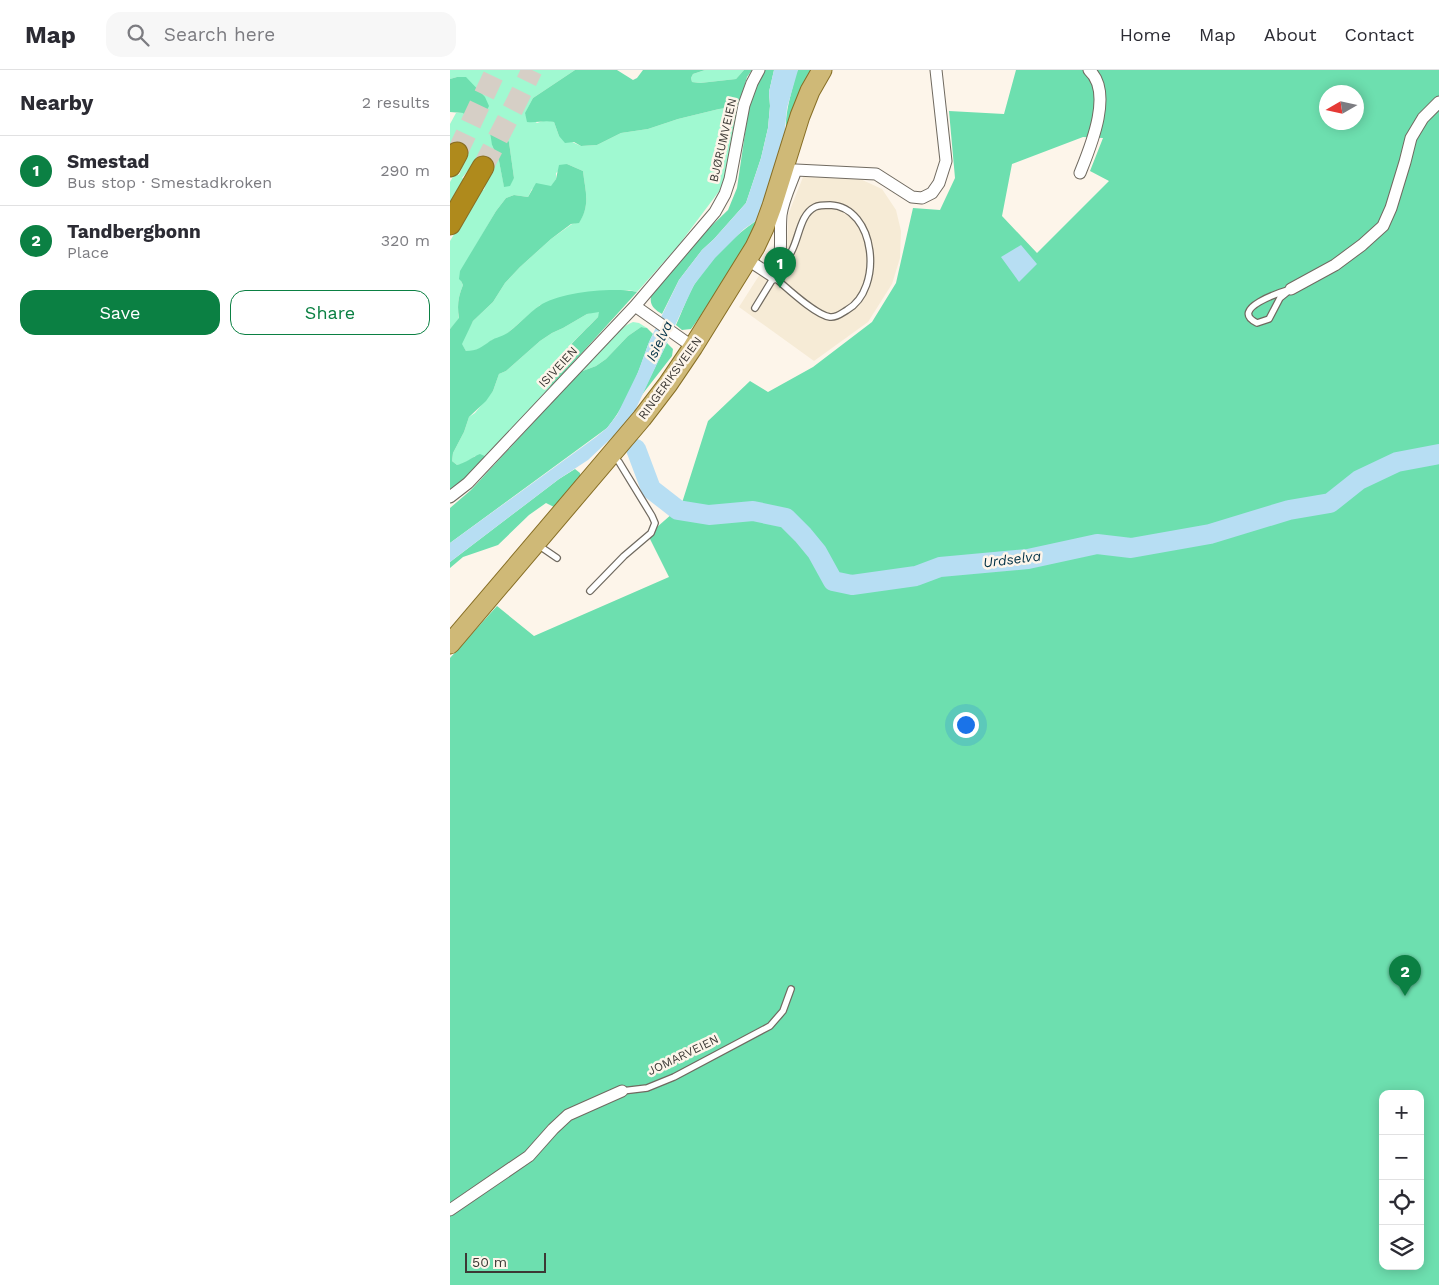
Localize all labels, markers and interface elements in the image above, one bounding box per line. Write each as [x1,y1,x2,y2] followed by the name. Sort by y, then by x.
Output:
[106,12,456,57] search box
[25,21,76,49] text: Map
[124,21,152,49] icon: search
[164,23,275,46] text: Search here
[1120,24,1171,45] text: Home
[1199,24,1236,45] text: Map
[1264,24,1316,45] text: About
[1344,24,1414,45] text: Contact
[1319,85,1364,130] north arrow
[20,90,93,115] text: Nearby
[362,93,430,112] text: 2 results
[707,97,739,183] street label: BJØRUMVEIEN
[67,150,150,173] text: Smestad
[33,161,39,180] text: 1
[380,161,430,180] text: 290 m
[67,173,272,192] text: Bus stop · Smestadkroken
[67,220,201,243] text: Tandbergbonn
[31,231,41,250] text: 2
[381,231,430,250] text: 320 m
[67,243,109,262] text: Place
[764,247,796,288] pin: 1
[20,290,220,335] button: Save
[230,290,430,335] button: Share
[642,318,676,364] water label: Isielva
[635,334,705,422] street label: RINGERIKSVEIEN
[536,344,580,390] street label: ISIVEIEN
[982,547,1042,570] water label: Urdselva
[953,712,979,738] your location
[1389,955,1421,996] pin: 2
[645,1032,721,1078] street label: JOMARVEIEN
[1379,1090,1424,1270] map controls
[1379,1090,1424,1135] button: +
[1379,1135,1424,1180] button: −
[1379,1180,1424,1225] button: locate
[1379,1225,1424,1270] button: layers
[465,1250,546,1273] scale bar
[472,1254,507,1270] text: 50 m

